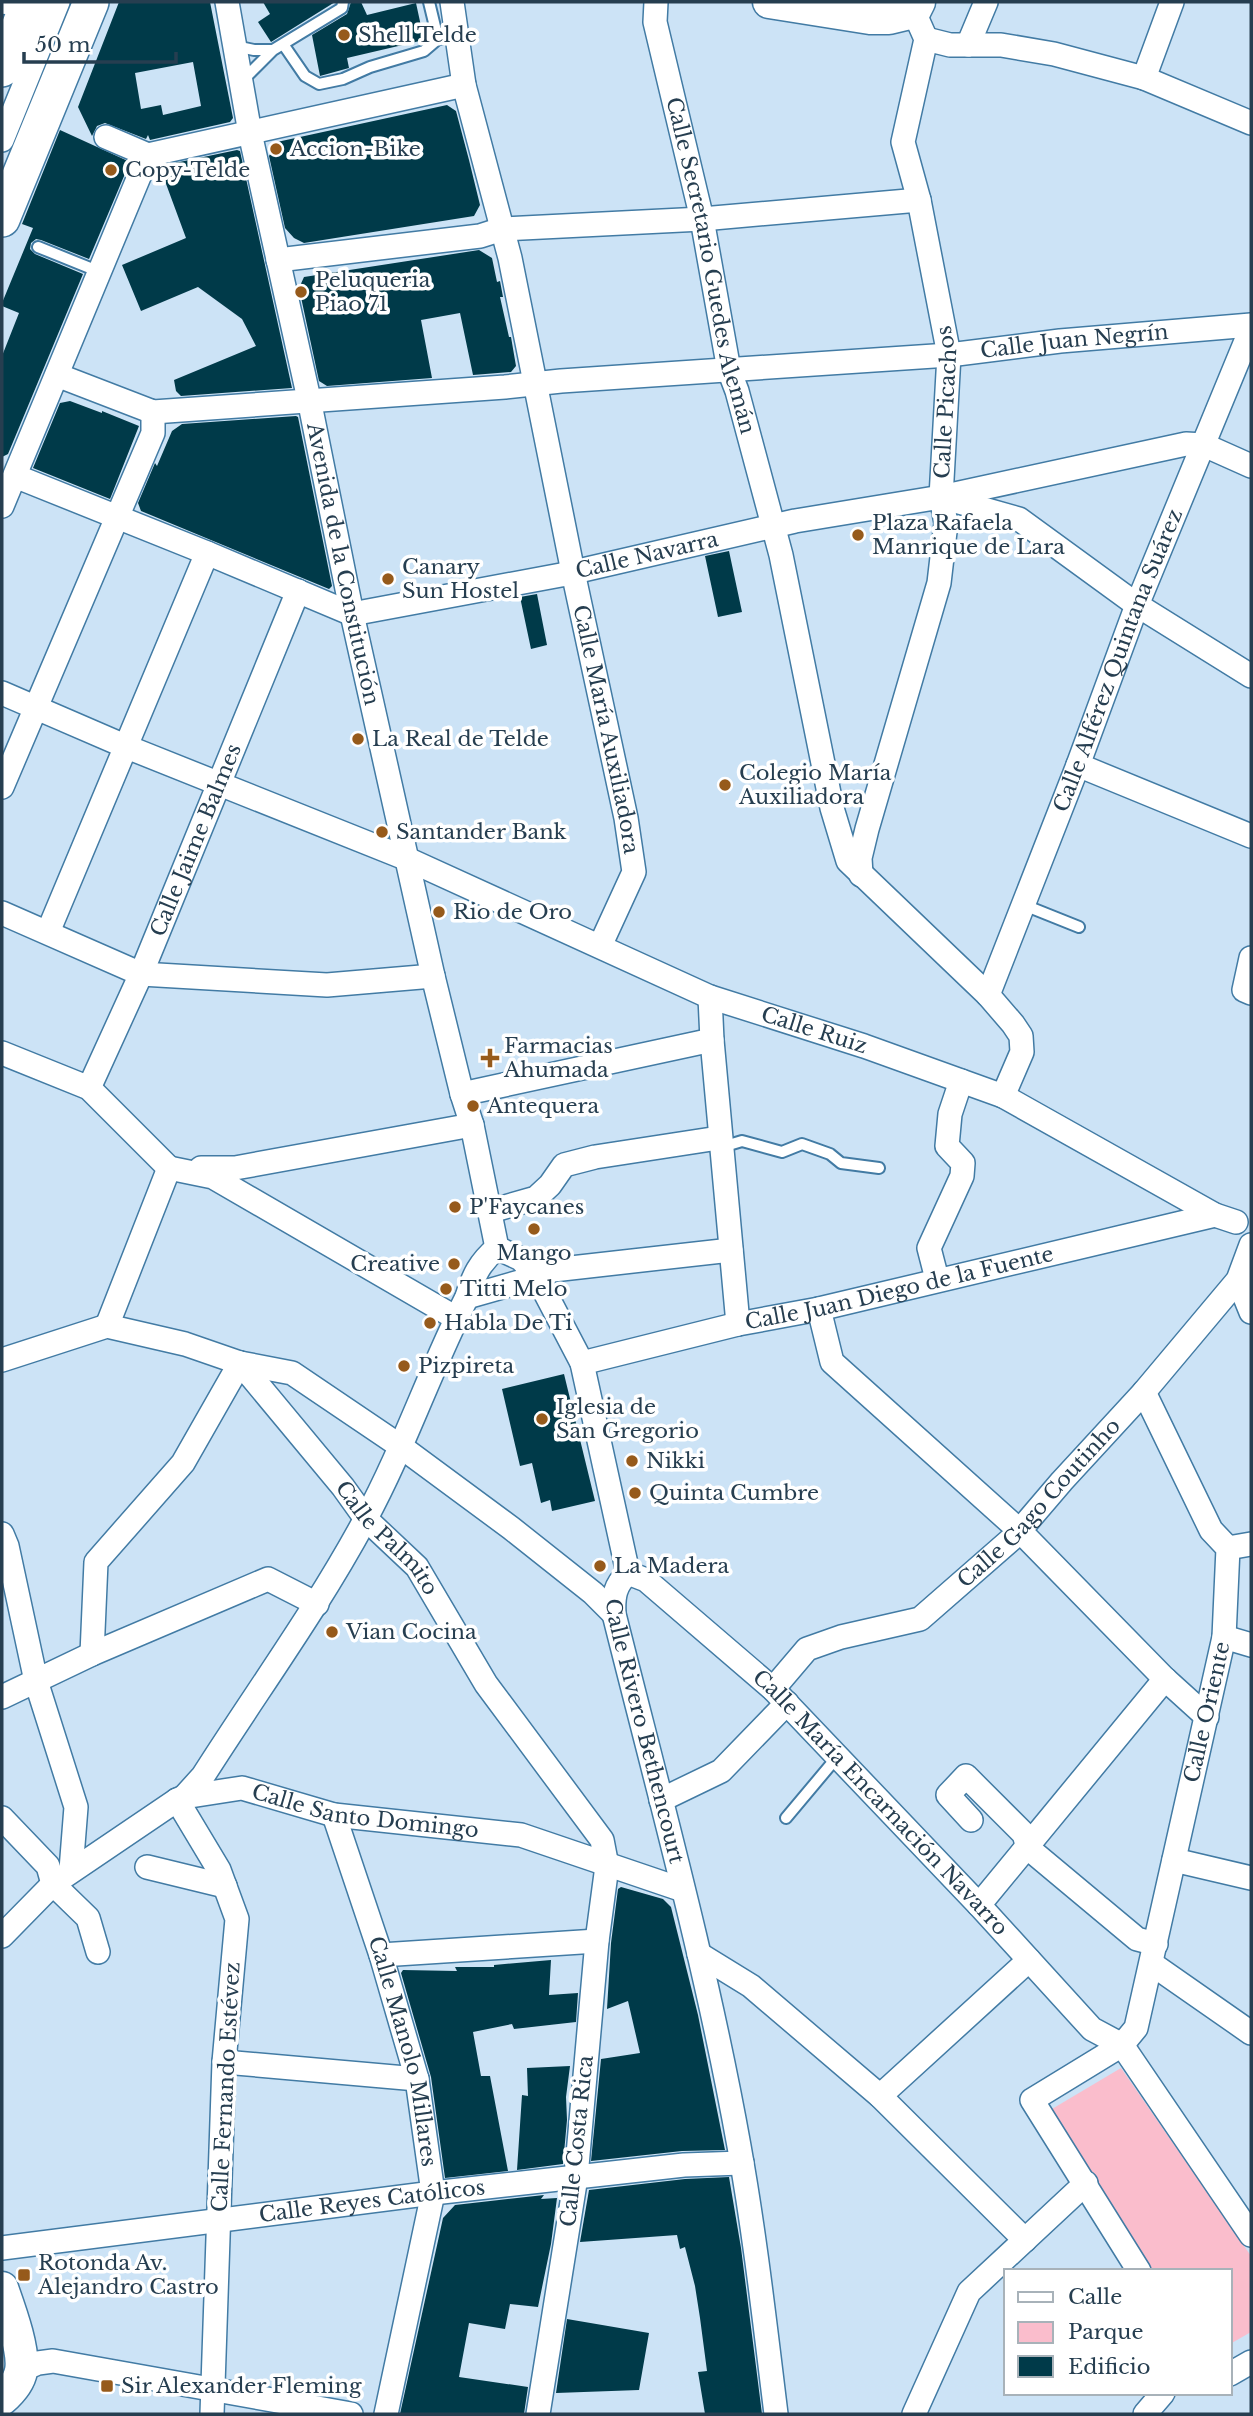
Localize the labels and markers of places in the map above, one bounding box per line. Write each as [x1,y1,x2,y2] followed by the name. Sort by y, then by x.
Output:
[358,22,477,48] place label: Shell Telde
[336,27,352,43] marker: Shell Telde
[289,136,421,162] place label: Accion-Bike
[268,141,284,157] marker: Accion-Bike
[125,157,250,183] place label: Copy-Telde
[103,162,119,178] marker: Copy-Telde
[315,267,431,317] place label: Peluqueria Piao 71
[293,284,309,300] marker: Peluqueria Piao 71
[872,510,1065,560] place label: Plaza Rafaela Manrique de Lara
[850,527,866,543] marker: Plaza Rafaela Manrique de Lara
[402,554,519,604] place label: Canary Sun Hostel
[380,571,396,587] marker: Canary Sun Hostel
[372,726,549,752] place label: La Real de Telde
[350,731,366,747] marker: La Real de Telde
[738,760,892,810] place label: Colegio María Auxiliadora
[717,777,733,793] marker: Colegio María Auxiliadora
[396,819,567,845] place label: Santander Bank
[374,824,390,840] marker: Santander Bank
[453,899,572,925] place label: Rio de Oro
[431,904,447,920] marker: Rio de Oro
[503,1033,613,1083] place label: Farmacias Ahumada
[482,1050,498,1066] marker: Farmacias Ahumada
[486,1093,599,1119] place label: Antequera
[465,1098,481,1114] marker: Antequera
[469,1194,584,1220] place label: P'Faycanes
[447,1199,463,1215] marker: P'Faycanes
[526,1221,542,1237] marker: Mango
[496,1240,572,1266] place label: Mango
[350,1251,440,1277] place label: Creative
[446,1256,462,1272] marker: Creative
[460,1276,567,1302] place label: Titti Melo
[438,1281,454,1297] marker: Titti Melo
[444,1310,572,1336] place label: Habla De Ti
[422,1315,438,1331] marker: Habla De Ti
[418,1353,514,1379] place label: Pizpireta
[396,1358,412,1374] marker: Pizpireta
[556,1394,699,1444] place label: Iglesia de San Gregorio
[534,1411,550,1427] marker: Iglesia de San Gregorio
[646,1448,705,1474] place label: Nikki
[624,1453,640,1469] marker: Nikki
[649,1480,819,1506] place label: Quinta Cumbre
[627,1485,643,1501] marker: Quinta Cumbre
[614,1553,729,1579] place label: La Madera
[592,1558,608,1574] marker: La Madera
[345,1619,477,1645] place label: Vian Cocina
[324,1624,340,1640] marker: Vian Cocina
[37,2250,219,2300] place label: Rotonda Av. Alejandro Castro
[16,2267,32,2283] marker: Rotonda Av. Alejandro Castro
[121,2373,362,2399] place label: Sir Alexander Fleming
[99,2378,115,2394] marker: Sir Alexander Fleming

